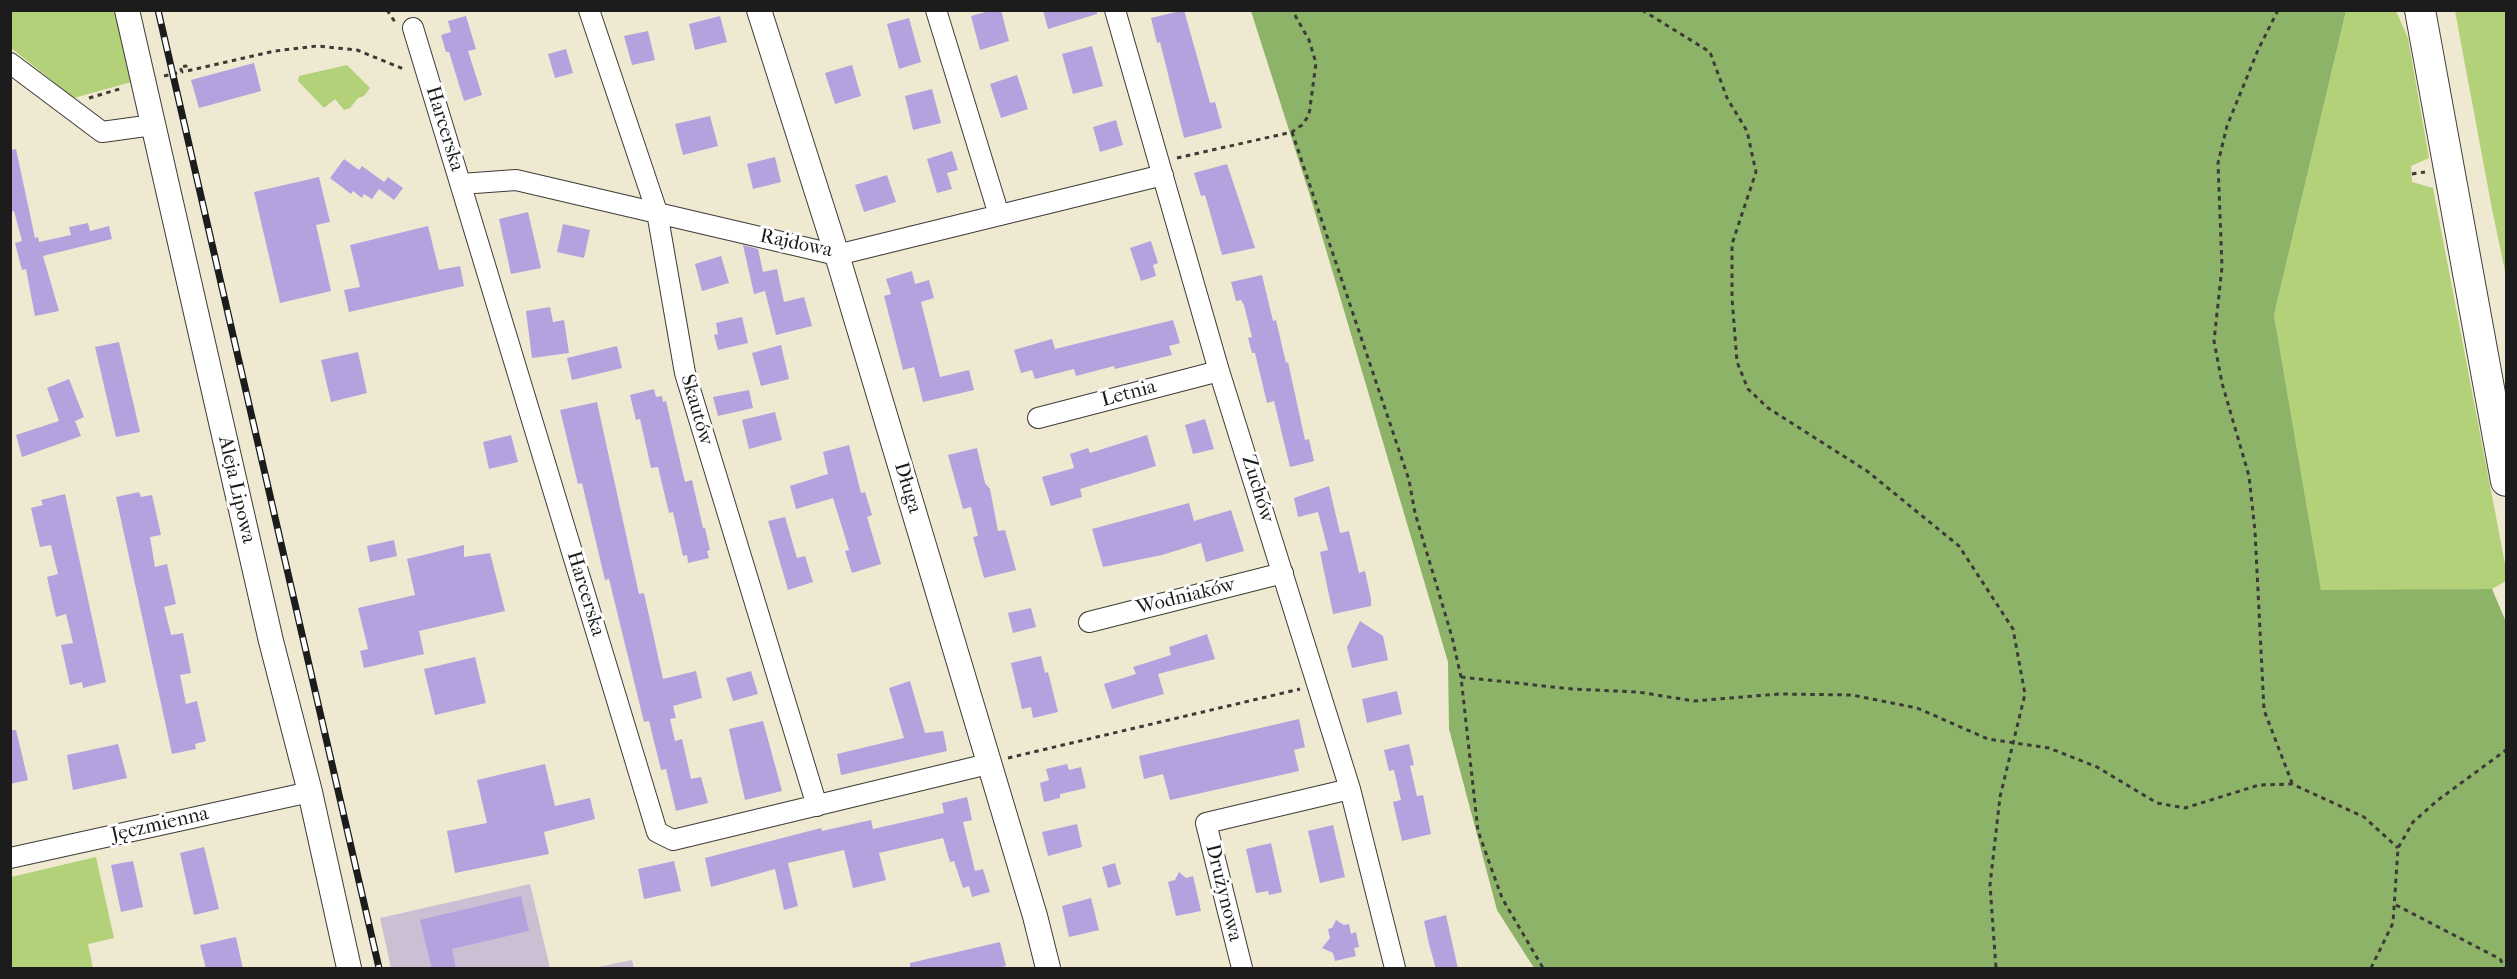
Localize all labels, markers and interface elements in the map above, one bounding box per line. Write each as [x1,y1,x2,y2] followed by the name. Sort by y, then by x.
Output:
[420,84,468,174] street label: Harcerska
[757,225,835,263] street label: Rajdowa
[674,372,718,448] street label: Skautów
[1099,375,1159,413] street label: Letnia
[212,434,260,546] street label: Aleja Lipowa
[1235,452,1279,526] street label: Zuchów
[888,460,926,516] street label: Długa
[561,549,609,639] street label: Harcerska
[1134,573,1238,621] street label: Wodniaków
[109,802,211,848] street label: Jęczmienna
[1199,842,1247,944] street label: Drużynowa

